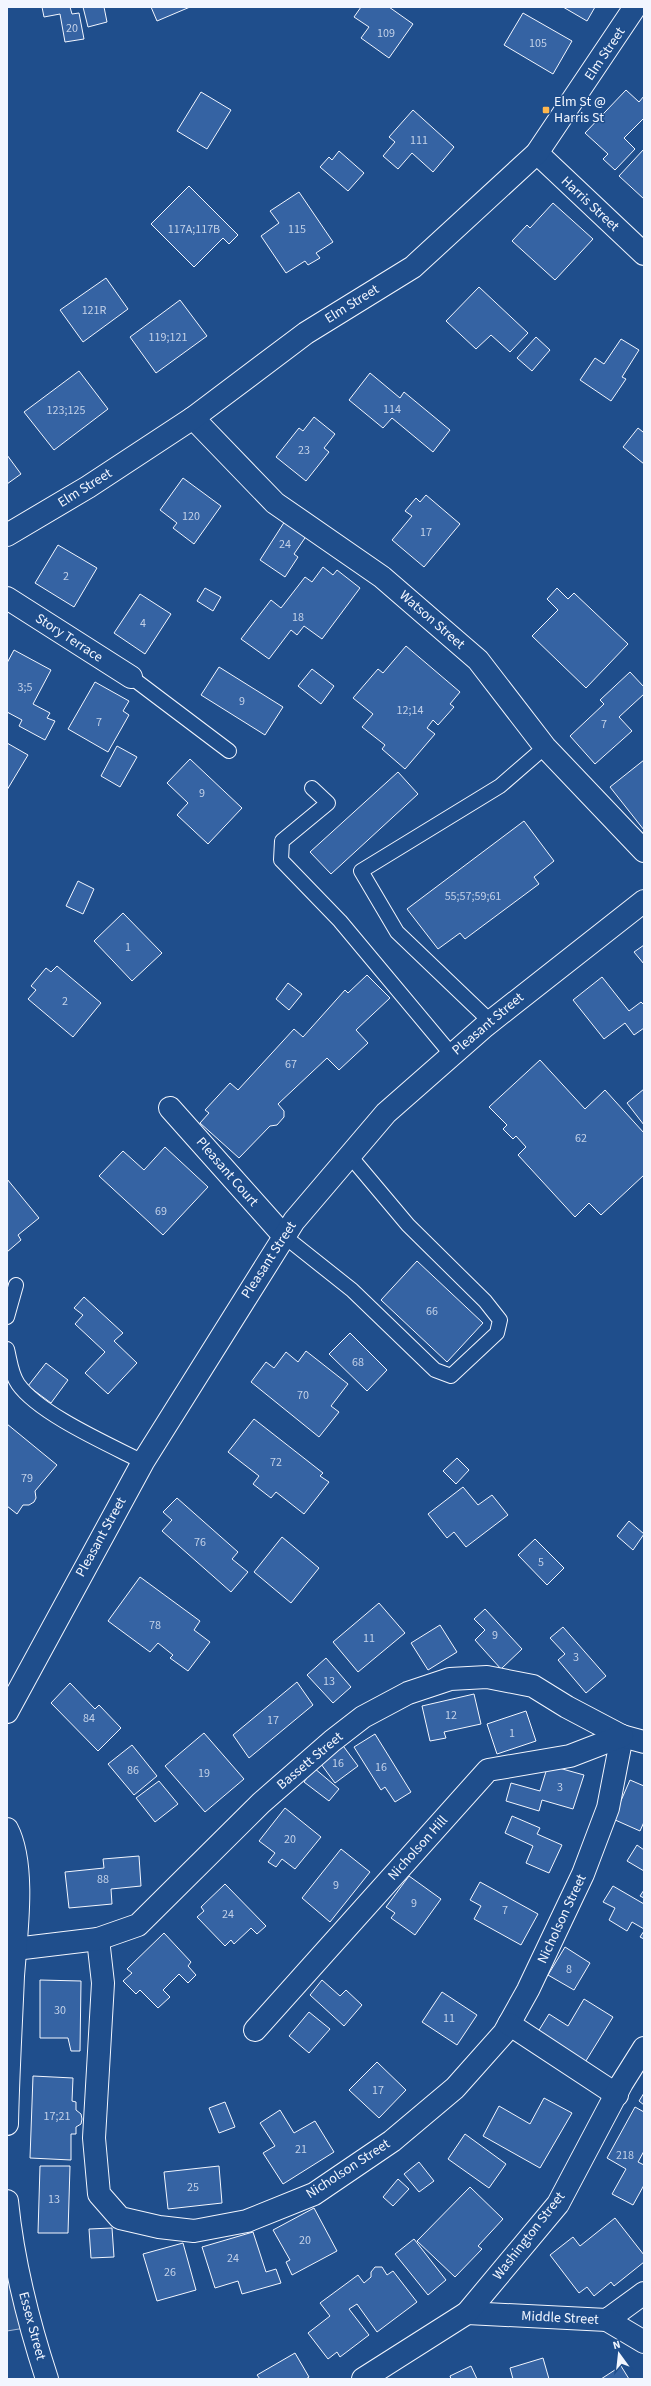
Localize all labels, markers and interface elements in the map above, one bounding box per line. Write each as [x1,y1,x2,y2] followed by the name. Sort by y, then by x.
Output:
[66,20,78,37] house number: 20
[580,23,630,85] street label: Elm Street
[377,25,395,42] house number: 109
[529,35,547,52] house number: 105
[554,92,606,128] place label: Elm St @ Harris St
[541,105,551,115] marker: Elm St @ Harris St
[410,132,428,149] house number: 111
[556,172,624,236] street label: Harris Street
[168,221,220,238] house number: 117A;117B
[288,221,306,238] house number: 115
[321,279,383,328] street label: Elm Street
[82,302,107,319] house number: 121R
[149,329,187,346] house number: 119;121
[383,401,401,418] house number: 114
[47,402,85,419] house number: 123;125
[298,442,310,459] house number: 23
[54,463,116,512] street label: Elm Street
[182,508,200,525] house number: 120
[420,524,432,541] house number: 17
[279,536,291,553] house number: 24
[63,568,69,585] house number: 2
[395,586,469,654] street label: Watson Street
[31,609,107,667] street label: Story Terrace
[292,609,304,626] house number: 18
[140,615,146,632] house number: 4
[18,679,32,696] house number: 3;5
[239,693,245,710] house number: 9
[397,702,423,719] house number: 12;14
[96,714,102,731] house number: 7
[601,716,607,733] house number: 7
[199,785,205,802] house number: 9
[445,888,501,905] house number: 55;57;59;61
[125,939,131,956] house number: 1
[448,988,529,1060] street label: Pleasant Street
[62,993,68,1010] house number: 2
[285,1056,297,1073] house number: 67
[575,1130,587,1147] house number: 62
[191,1133,263,1211] street label: Pleasant Court
[155,1203,167,1220] house number: 69
[237,1217,302,1303] street label: Pleasant Street
[426,1303,438,1320] house number: 66
[352,1354,364,1371] house number: 68
[297,1387,309,1404] house number: 70
[270,1454,282,1471] house number: 72
[21,1470,33,1487] house number: 79
[71,1493,131,1581] street label: Pleasant Street
[194,1534,206,1551] house number: 76
[538,1554,544,1571] house number: 5
[149,1617,161,1634] house number: 78
[492,1627,498,1644] house number: 9
[363,1630,375,1647] house number: 11
[573,1649,579,1666] house number: 3
[323,1673,335,1690] house number: 13
[445,1707,457,1724] house number: 12
[83,1710,95,1727] house number: 84
[267,1712,279,1729] house number: 17
[509,1725,515,1742] house number: 1
[273,1727,348,1795] street label: Bassett Street
[332,1755,344,1772] house number: 16
[375,1759,387,1776] house number: 16
[127,1762,139,1779] house number: 86
[198,1765,210,1782] house number: 19
[557,1779,563,1796] house number: 3
[383,1811,453,1885] street label: Nicholson Hill
[284,1831,296,1848] house number: 20
[97,1871,109,1888] house number: 88
[533,1871,592,1967] street label: Nicholson Street
[333,1877,339,1894] house number: 9
[411,1895,417,1912] house number: 9
[502,1902,508,1919] house number: 7
[222,1906,234,1923] house number: 24
[566,1961,572,1978] house number: 8
[54,2002,66,2019] house number: 30
[443,2010,455,2027] house number: 11
[372,2082,384,2099] house number: 17
[44,2108,70,2125] house number: 17;21
[302,2134,394,2204] street label: Nicholson Street
[295,2141,307,2158] house number: 21
[616,2147,634,2164] house number: 218
[187,2179,199,2196] house number: 25
[488,2187,570,2284] street label: Washington Street
[48,2191,60,2208] house number: 13
[299,2232,311,2249] house number: 20
[227,2250,239,2267] house number: 24
[164,2264,176,2281] house number: 26
[13,2290,51,2363] street label: Essex Street
[521,2306,600,2330] street label: Middle Street
[599,2334,639,2374] north arrow
[611,2337,622,2353] text: N

